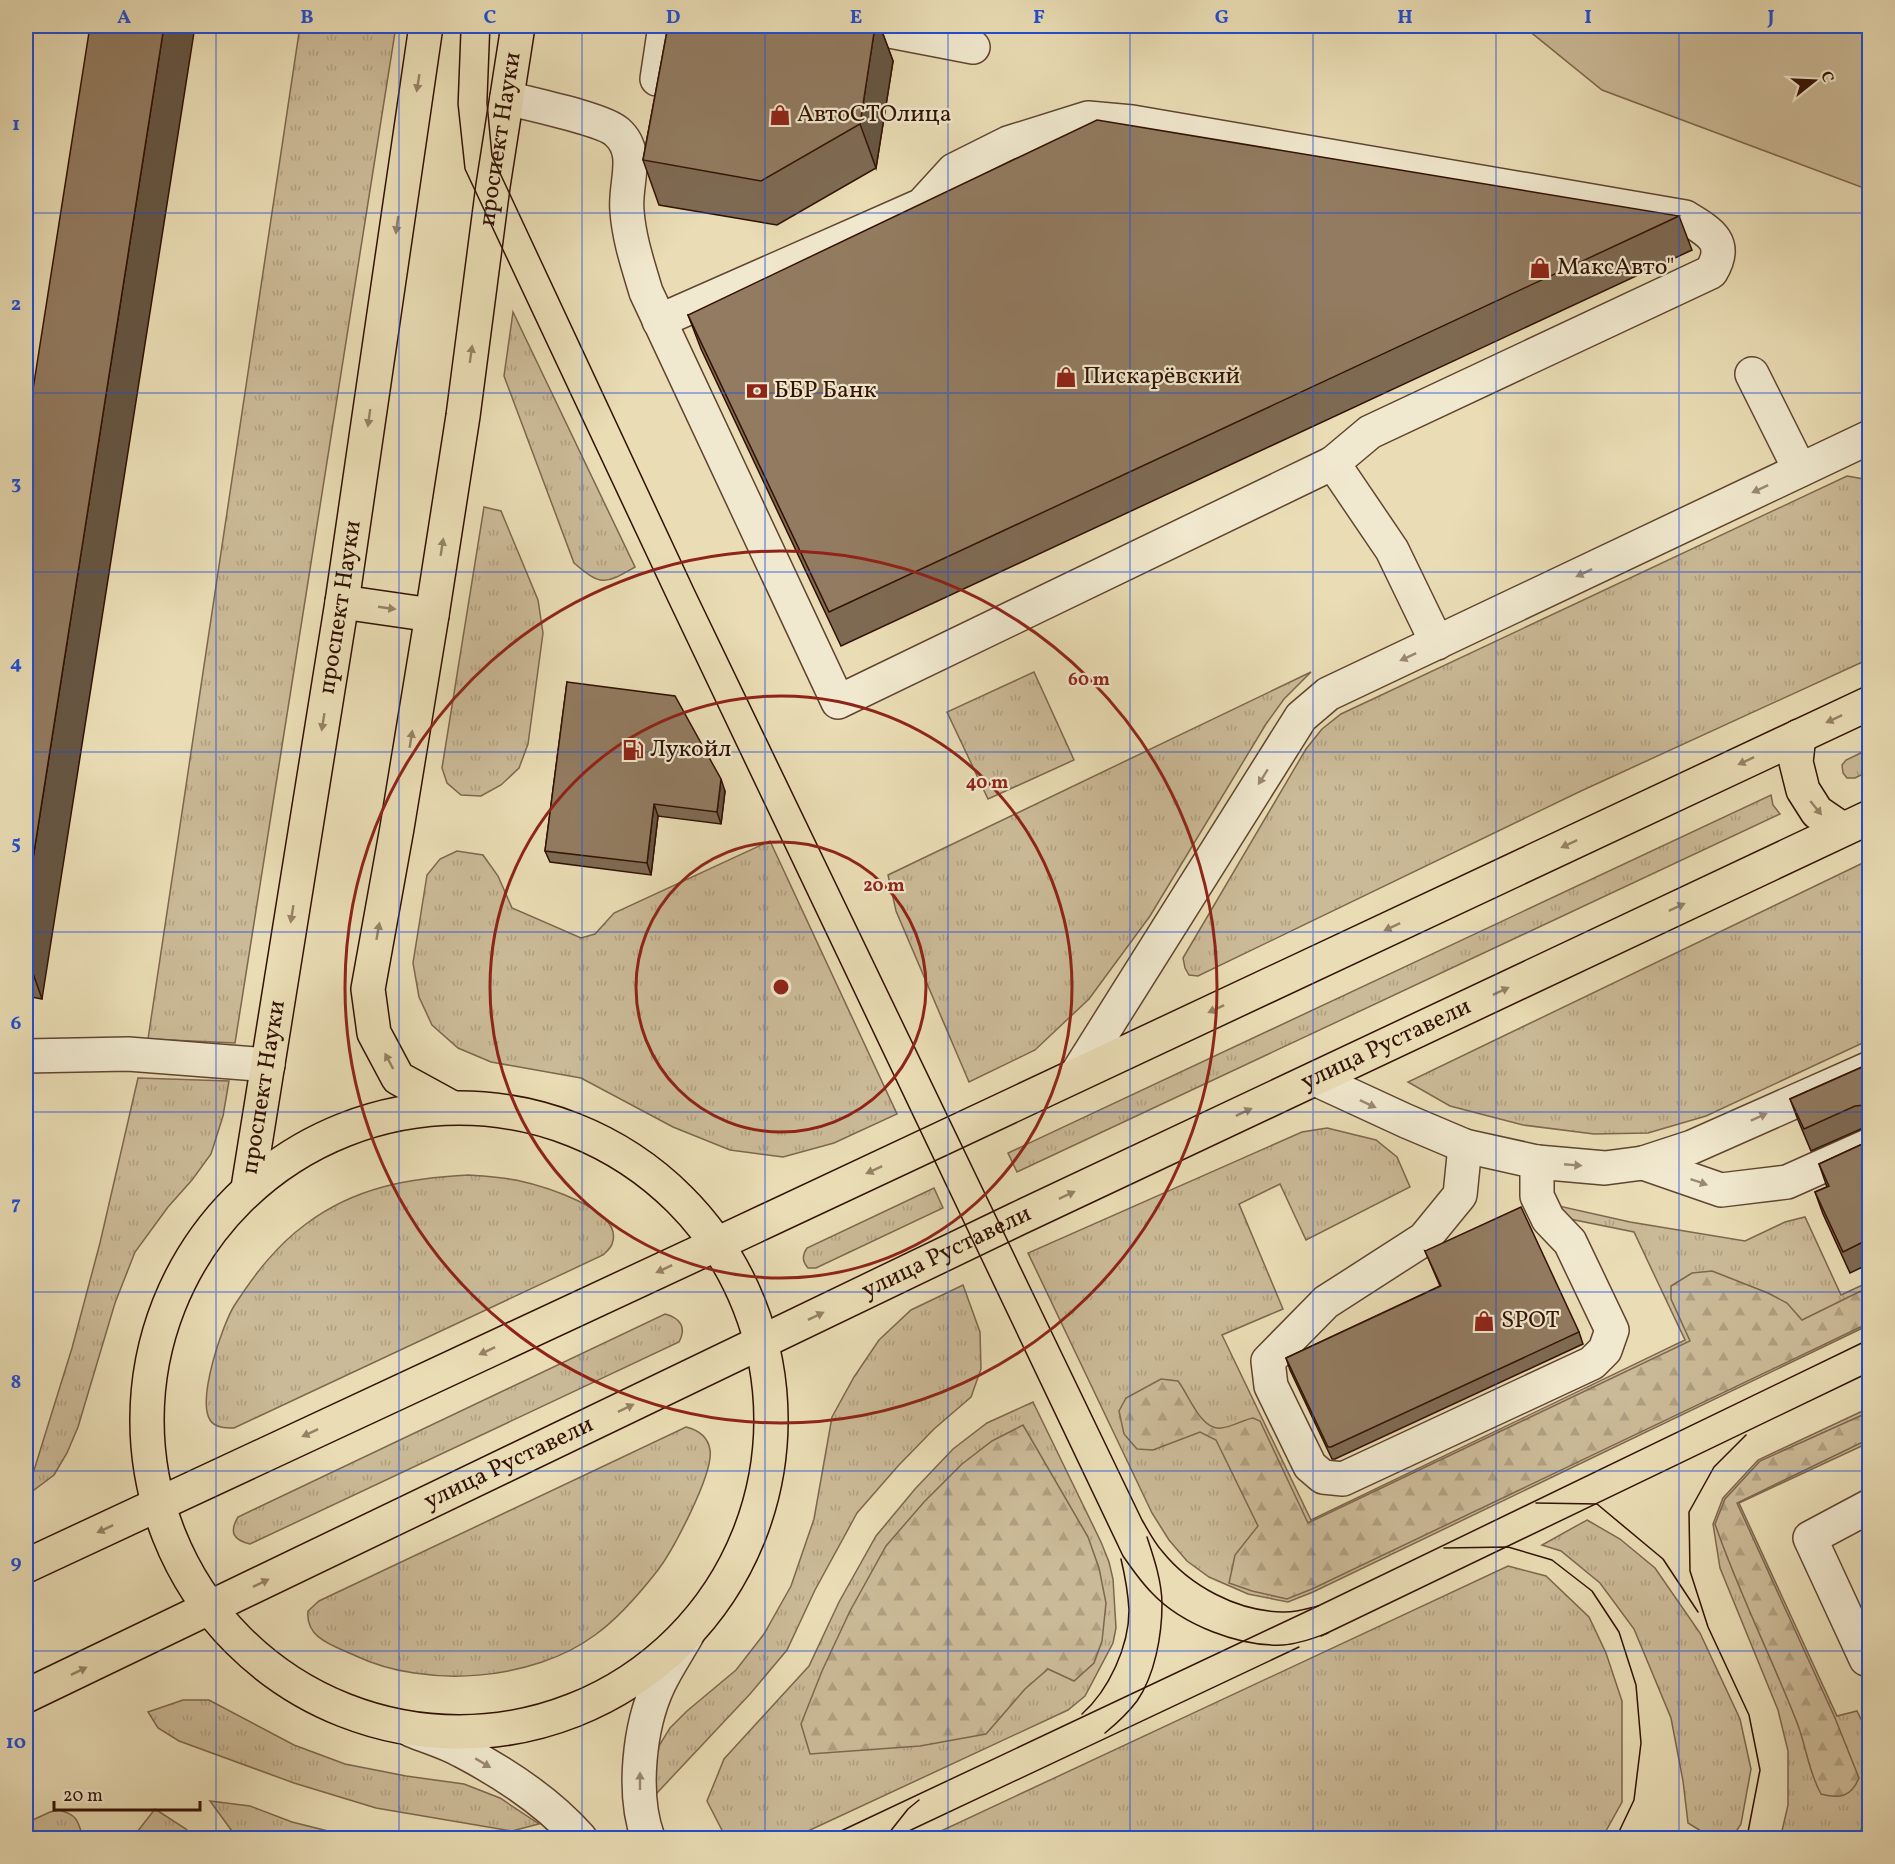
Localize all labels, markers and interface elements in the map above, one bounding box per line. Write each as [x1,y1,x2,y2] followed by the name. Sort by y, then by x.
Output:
[117,4,131,32] text: A
[300,4,314,32] text: B
[484,4,497,32] text: C
[666,4,680,32] text: D
[850,4,862,32] text: E
[1033,4,1045,32] text: F
[1215,4,1229,32] text: G
[1397,4,1413,32] text: H
[1584,4,1592,32] text: I
[1766,4,1775,32] text: J
[471,50,531,228] street label: проспект Науки
[1784,51,1844,111] north arrow
[1814,69,1838,85] text: С
[413,74,422,93] one-way arrow
[797,98,952,132] place label: АвтоСТОлица
[768,103,792,127] shop icon: АвтоСТОлица
[12,111,20,139] text: 1
[392,216,401,235] one-way arrow
[1557,251,1675,285] place label: МаксАвто"
[1528,256,1552,280] shop icon: МаксАвто"
[11,291,21,319] text: 2
[466,344,476,363] one-way arrow
[1083,360,1240,394] place label: Пискарёвский
[1054,365,1078,389] shop icon: Пискарёвский
[774,374,877,408] place label: ББР Банк
[745,379,769,403] bank icon: ББР Банк
[364,409,373,428] one-way arrow
[11,470,21,498] text: 3
[1751,485,1768,494] one-way arrow
[310,518,371,697] street label: проспект Науки
[438,537,447,556] one-way arrow
[1575,569,1592,578] one-way arrow
[378,604,397,613] one-way arrow
[10,650,22,678] text: 4
[1399,652,1416,661] one-way arrow
[1068,668,1110,693] text: 60 m
[318,712,327,731] one-way arrow
[1826,715,1843,724] one-way arrow
[407,730,416,749] one-way arrow
[650,733,731,767] place label: Лукойл
[621,738,645,762] fuel station icon: Лукойл
[1737,756,1754,765] one-way arrow
[1257,769,1268,785] one-way arrow
[966,771,1008,796] text: 40 m
[1809,800,1822,816] one-way arrow
[11,830,21,858] text: 5
[1561,839,1578,848] one-way arrow
[863,874,905,899] text: 20 m
[1669,903,1686,912] one-way arrow
[287,905,296,924] one-way arrow
[374,922,383,941] one-way arrow
[1384,922,1401,931] one-way arrow
[771,977,791,997] centre of rings
[1492,986,1510,996] one-way arrow
[1296,990,1477,1100] street label: улица Руставели
[233,998,295,1177] street label: проспект Науки
[1207,1005,1224,1014] one-way arrow
[11,1010,22,1038] text: 6
[384,1053,394,1070] one-way arrow
[1360,1099,1377,1108] one-way arrow
[1235,1108,1252,1117] one-way arrow
[1750,1112,1768,1121] one-way arrow
[1564,1160,1583,1170] one-way arrow
[866,1166,883,1175] one-way arrow
[1690,1177,1708,1187] one-way arrow
[11,1190,21,1218] text: 7
[1059,1191,1076,1200] one-way arrow
[856,1197,1037,1308] street label: улица Руставели
[655,1264,673,1274] one-way arrow
[1501,1304,1560,1338] place label: SPOT
[1472,1309,1496,1333] shop icon: SPOT
[808,1312,825,1321] one-way arrow
[478,1346,496,1356] one-way arrow
[11,1369,21,1397] text: 8
[618,1403,635,1412] one-way arrow
[418,1408,599,1519] street label: улица Руставели
[301,1428,319,1438] one-way arrow
[96,1524,113,1533] one-way arrow
[10,1549,22,1577] text: 9
[253,1579,270,1588] one-way arrow
[70,1667,87,1676] one-way arrow
[6,1729,26,1757] text: 10
[475,1758,491,1769] one-way arrow
[635,1772,645,1791] one-way arrow
[54,1774,200,1812] scale bar
[63,1784,103,1809] text: 20 m

